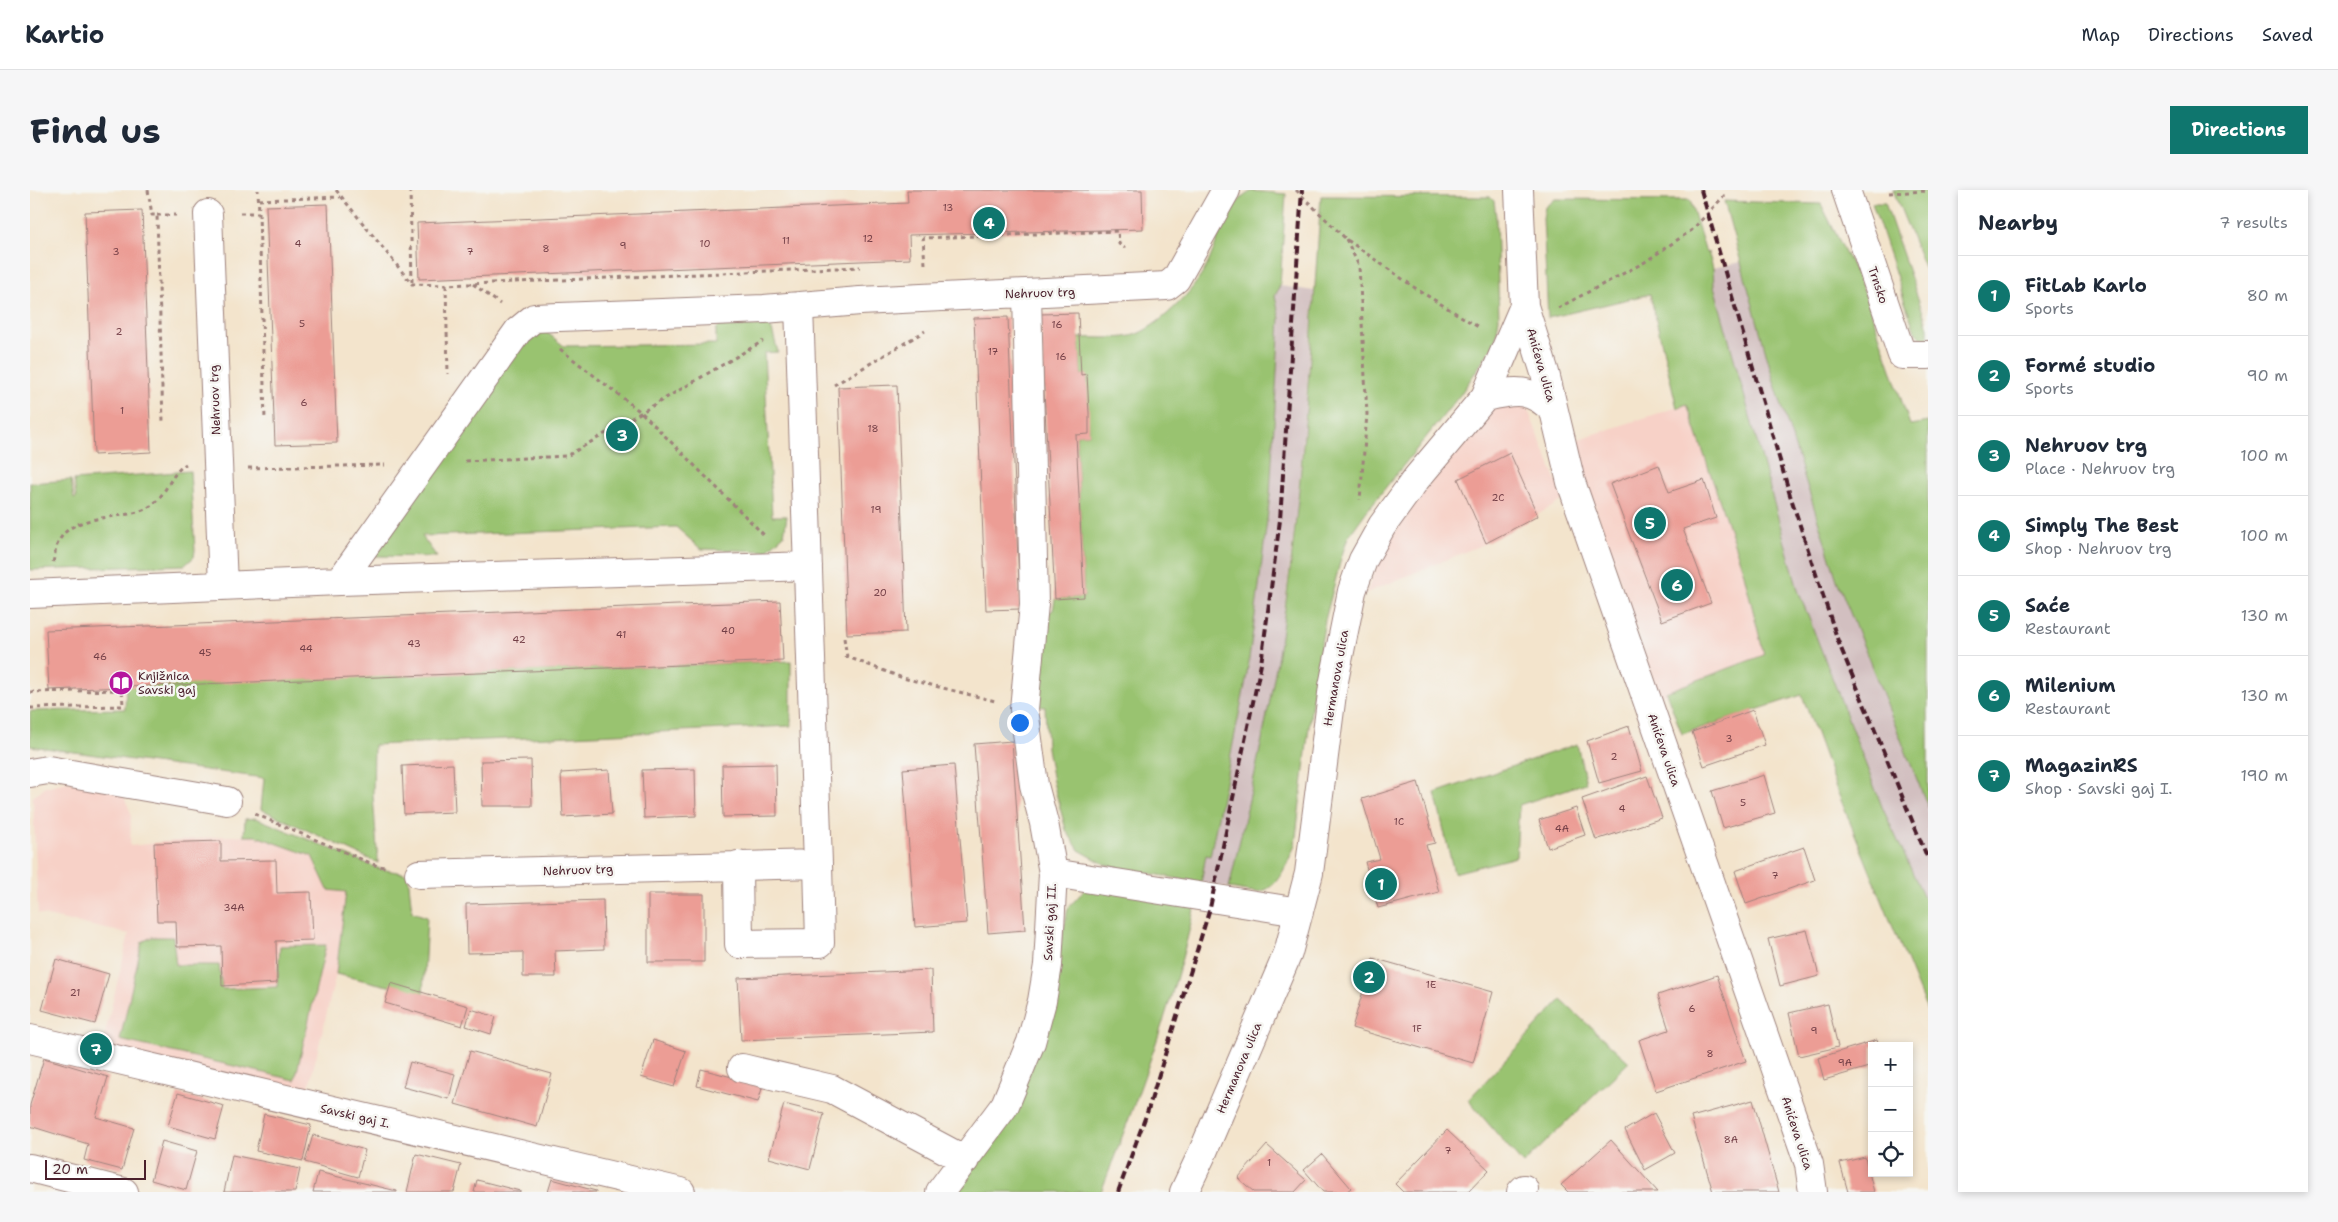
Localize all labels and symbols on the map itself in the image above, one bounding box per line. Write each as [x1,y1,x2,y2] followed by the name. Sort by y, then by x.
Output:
[943,201,953,214] house number: 13
[973,204,1005,242] pin: 4
[863,232,873,245] house number: 12
[782,234,790,247] house number: 11
[295,237,302,250] house number: 4
[700,237,710,250] house number: 10
[620,239,627,252] house number: 9
[543,242,550,255] house number: 8
[113,245,120,258] house number: 3
[467,245,474,258] house number: 7
[1864,264,1892,306] street label: Trnsko
[1005,284,1075,302] street label: Nehruov trg
[299,317,305,330] house number: 5
[1052,318,1062,331] house number: 16
[116,325,123,338] house number: 2
[1523,326,1559,404] street label: Anićeva ulica
[988,345,998,358] house number: 17
[1056,350,1066,363] house number: 16
[206,365,224,435] street label: Nehruov trg
[301,396,308,409] house number: 6
[120,404,124,417] house number: 1
[606,416,638,454] pin: 3
[867,422,879,435] house number: 18
[1492,491,1504,504] house number: 2C
[871,503,881,516] house number: 19
[1634,504,1666,542] pin: 5
[1661,566,1693,604] pin: 6
[873,586,887,599] house number: 20
[721,624,735,637] house number: 40
[616,628,626,641] house number: 41
[1320,628,1352,727] street label: Hermanova ulica
[512,633,526,646] house number: 42
[407,637,421,650] house number: 43
[299,642,313,655] house number: 44
[199,646,211,659] house number: 45
[93,650,107,663] house number: 46
[138,668,196,698] place label: Knjižnica Savski gaj
[108,670,134,696] library icon: Knjižnica Savski gaj
[1007,710,1033,736] your location
[1644,711,1684,789] street label: Anićeva ulica
[1726,732,1733,745] house number: 3
[1611,750,1618,763] house number: 2
[1740,796,1746,809] house number: 5
[1619,802,1626,815] house number: 4
[1394,815,1404,828] house number: 1C
[1555,822,1569,835] house number: 4A
[543,861,613,879] street label: Nehruov trg
[1365,865,1397,903] pin: 1
[1772,869,1779,882] house number: 7
[1040,883,1060,961] street label: Savski gaj II.
[224,901,244,914] house number: 34A
[1353,958,1385,996] pin: 2
[1426,978,1436,991] house number: 1E
[70,986,80,999] house number: 21
[1689,1002,1696,1015] house number: 6
[1213,1020,1266,1116] street label: Hermanova ulica
[1412,1022,1422,1035] house number: 1F
[1811,1024,1818,1037] house number: 9
[80,1030,112,1068] pin: 7
[1707,1047,1714,1060] house number: 8
[1838,1056,1852,1069] house number: 9A
[1778,1094,1817,1172] street label: Anićeva ulica
[319,1100,391,1132] street label: Savski gaj I.
[1724,1133,1738,1146] house number: 8A
[1445,1144,1452,1157] house number: 7
[1267,1156,1271,1169] house number: 1
[45,1157,146,1180] scale bar

